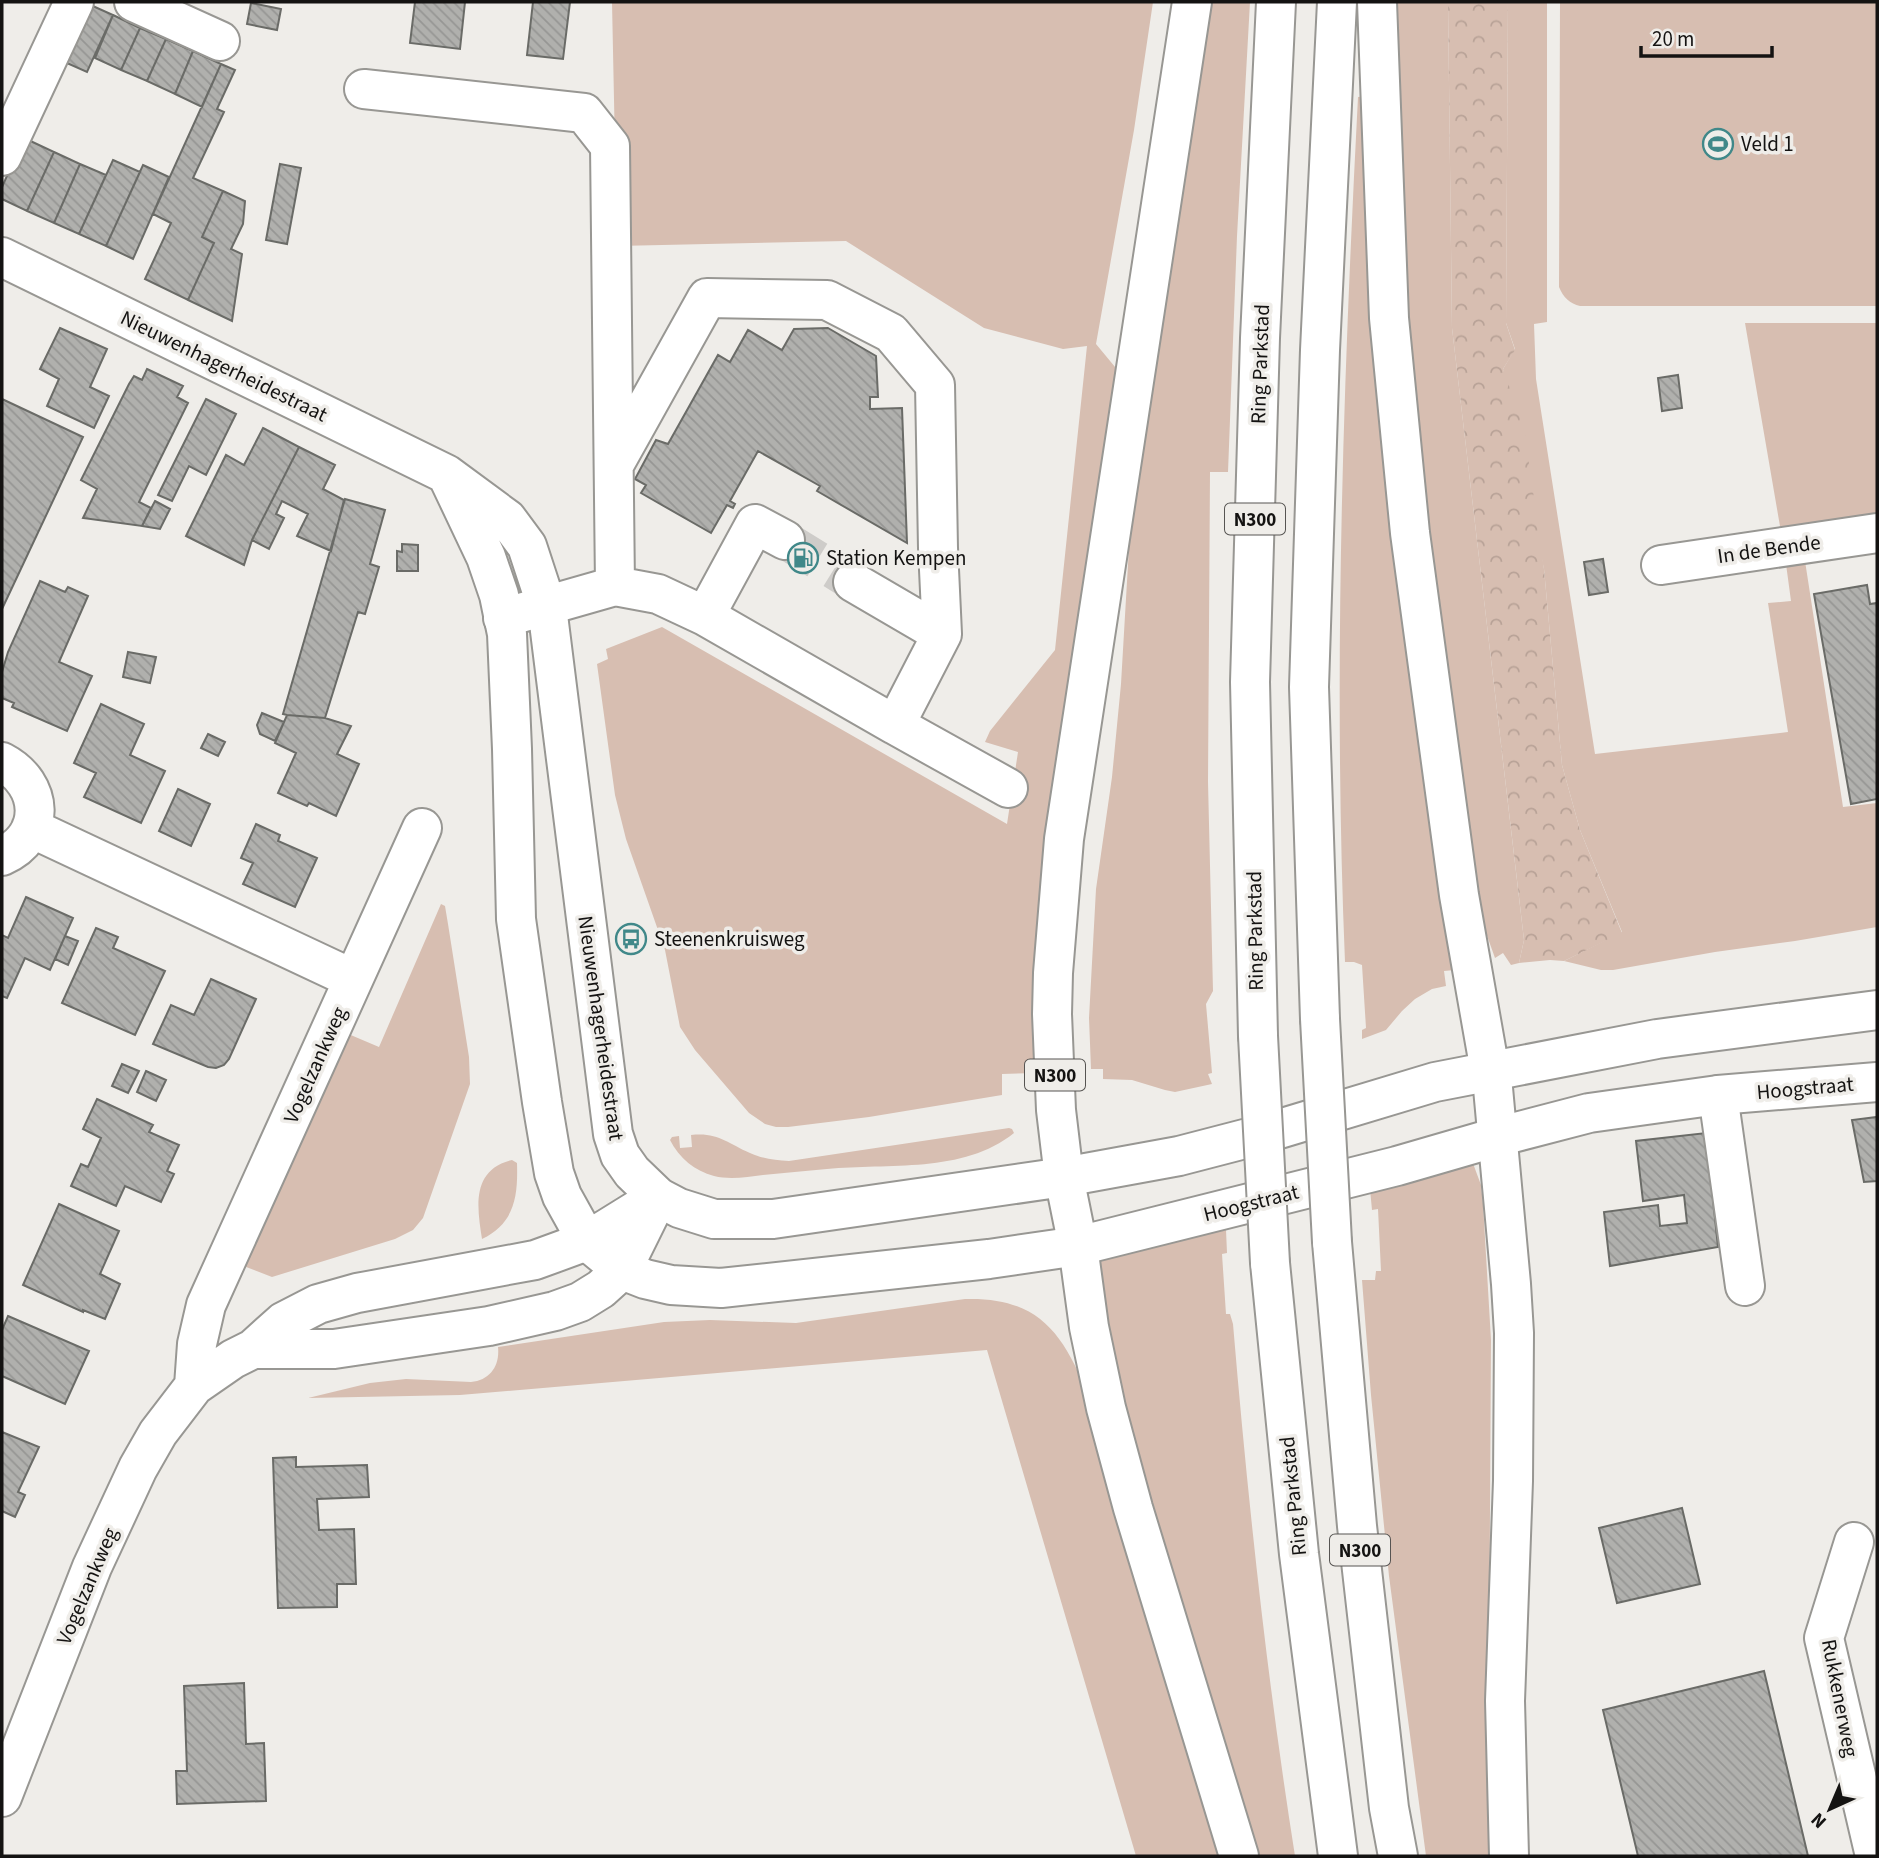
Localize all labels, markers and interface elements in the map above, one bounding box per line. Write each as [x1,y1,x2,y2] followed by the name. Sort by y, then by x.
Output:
[1641,14,1772,58] scale bar
[1652,24,1694,54] text: 20 m
[1701,127,1735,161] sports icon: Veld 1
[1741,129,1794,159] place label: Veld 1
[115,303,333,429] street label: Nieuwenhagerheidestraat
[1243,304,1277,424] street label: Ring Parkstad
[1225,504,1285,534] road number: N300
[1716,527,1822,571] street label: In de Bende
[786,541,820,575] fuel station icon: Station Kempen
[826,543,966,573] place label: Station Kempen
[1239,871,1271,991] street label: Ring Parkstad
[570,914,632,1142] street label: Nieuwenhagerheidestraat
[614,922,648,956] bus stop icon: Steenenkruisweg
[654,924,805,954] place label: Steenenkruisweg
[276,1002,354,1128] street label: Vogelzankweg
[1025,1060,1085,1091] road number: N300
[1755,1069,1855,1107] street label: Hoogstraat
[1200,1177,1302,1229] street label: Hoogstraat
[1272,1435,1314,1557] street label: Ring Parkstad
[49,1522,125,1649] street label: Vogelzankweg
[1330,1534,1390,1566] road number: N300
[1814,1636,1866,1760] street label: Rukkenerweg
[1795,1774,1865,1844] north arrow
[1805,1806,1833,1834] text: N

